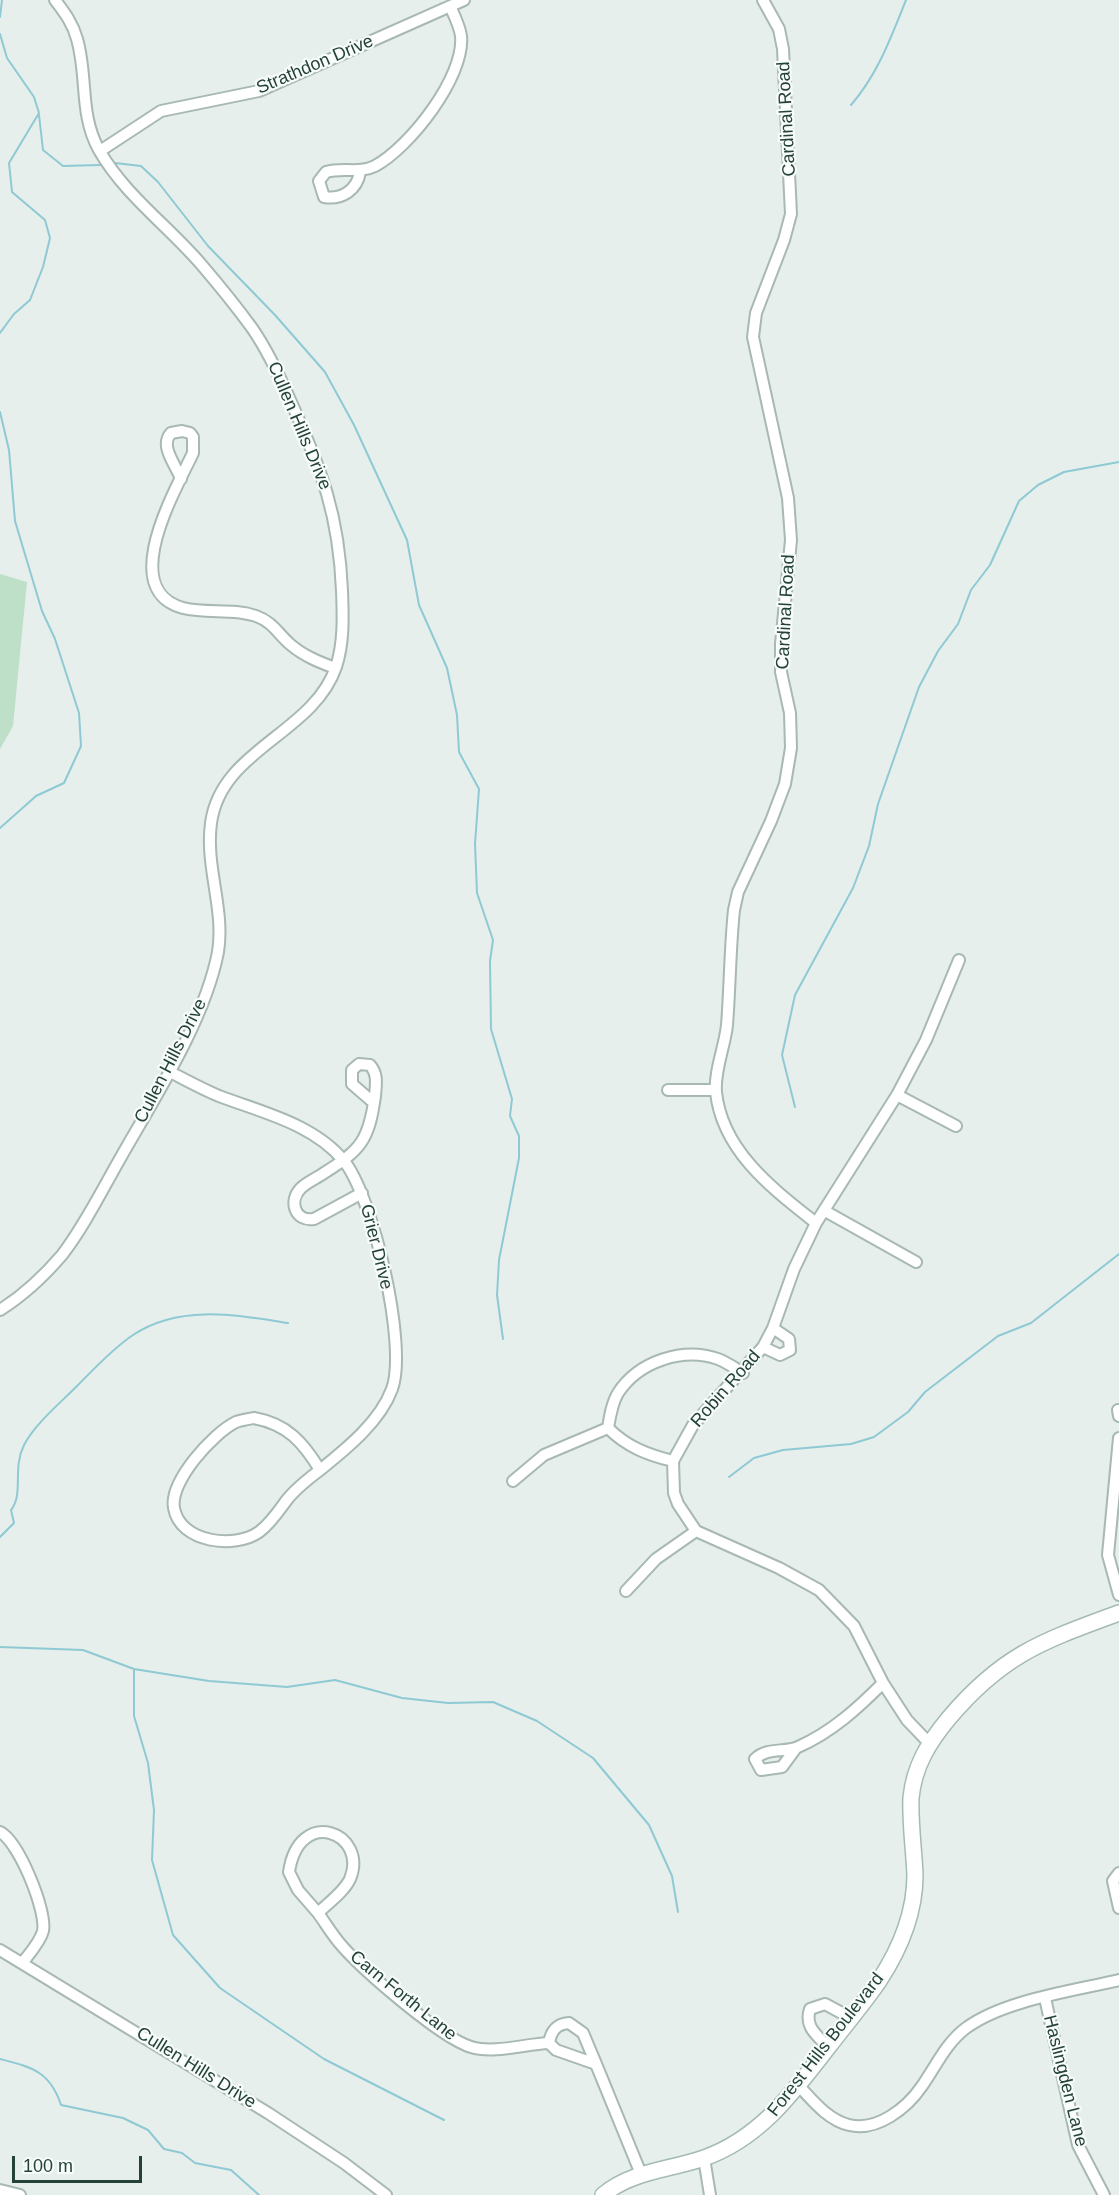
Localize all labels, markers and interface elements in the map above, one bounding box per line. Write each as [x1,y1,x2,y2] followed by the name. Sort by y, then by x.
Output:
[253,31,377,99] street label: Strathdon Drive
[773,61,801,177] street label: Cardinal Road
[262,359,336,493] street label: Cullen Hills Drive
[772,554,800,670] street label: Cardinal Road
[130,995,212,1127] street label: Cullen Hills Drive
[355,1202,397,1292] street label: Grier Drive
[687,1346,765,1432] street label: Robin Road
[345,1946,461,2046] street label: Carn Forth Lane
[763,1969,889,2121] street label: Forest Hills Boulevard
[1038,2013,1092,2149] street label: Haslingden Lane
[132,2023,260,2113] street label: Cullen Hills Drive
[15,2144,146,2182] scale bar
[23,2156,73,2176] text: 100 m

